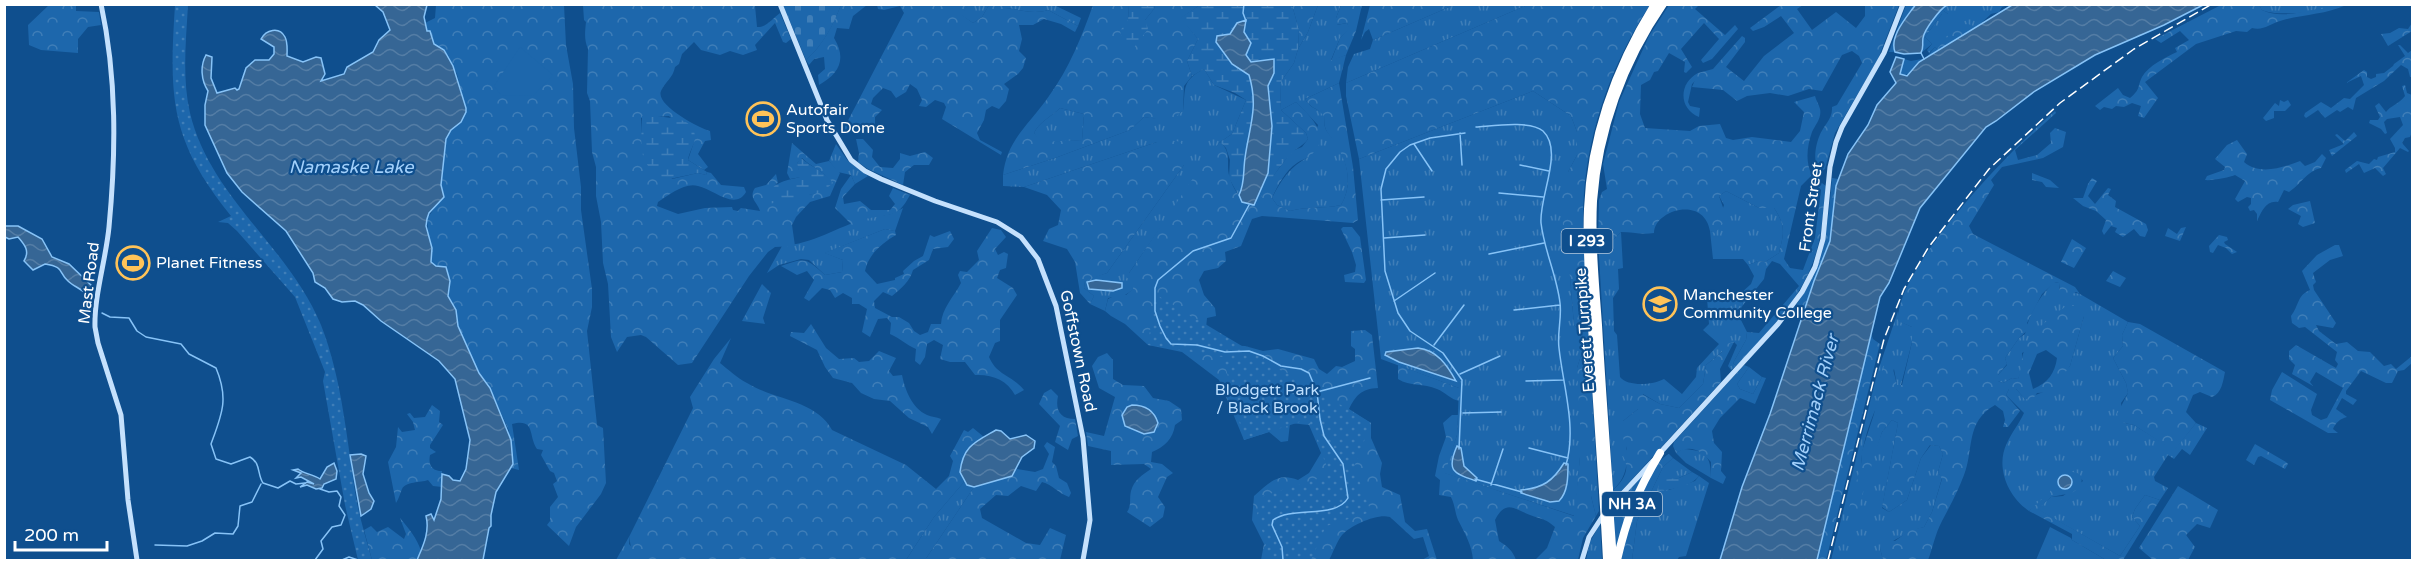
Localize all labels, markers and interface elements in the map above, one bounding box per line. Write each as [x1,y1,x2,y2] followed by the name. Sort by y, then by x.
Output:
[786,100,885,138] place label: Autofair Sports Dome
[745,101,781,137] sports icon: Autofair Sports Dome
[289,156,414,178] water label: Namaske Lake
[1795,161,1827,253] street label: Front Street
[1562,229,1612,253] road number: I 293
[74,241,104,325] street label: Mast Road
[115,245,151,281] sports icon: Planet Fitness
[156,253,263,273] place label: Planet Fitness
[1571,267,1599,393] street label: Everett Turnpike
[1683,285,1832,323] place label: Manchester Community College
[1642,286,1678,322] school or university icon: Manchester Community College
[1055,288,1101,414] street label: Goffstown Road
[1786,330,1844,474] water label: Merrimack River
[1215,380,1320,418] park label: Blodgett Park / Black Brook
[1602,492,1662,516] road number: NH 3A
[15,514,106,552] scale bar
[24,524,79,546] text: 200 m

